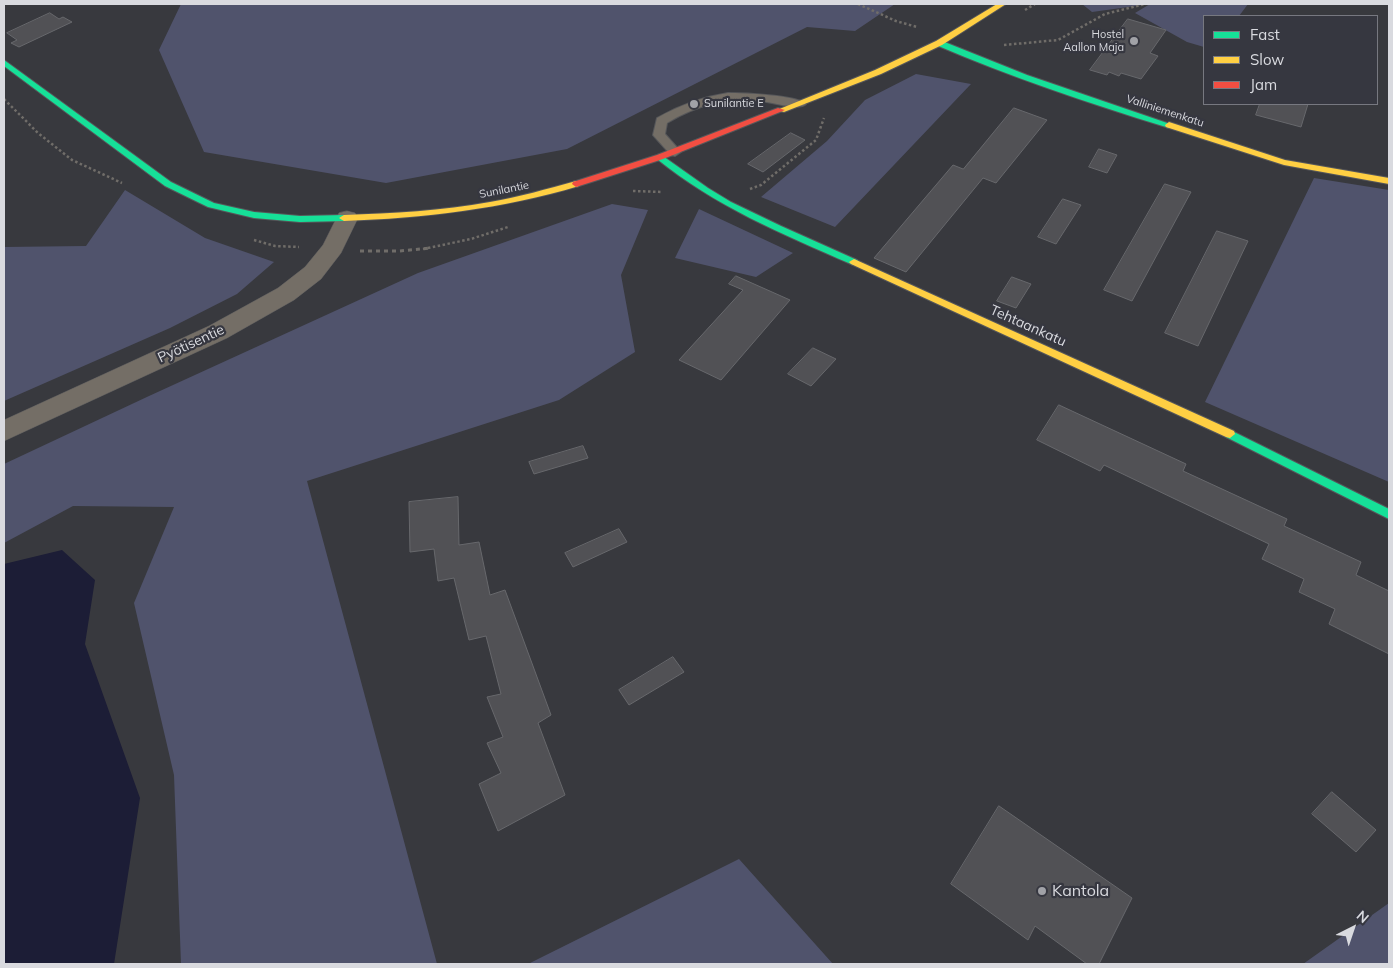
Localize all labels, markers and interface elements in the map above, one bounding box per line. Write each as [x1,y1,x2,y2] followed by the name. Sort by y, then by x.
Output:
[1203,15,1378,105] legend
[1250,25,1280,44] text: Fast
[1063,28,1124,54] place label: Hostel Aallon Maja
[1128,35,1140,47] marker: Hostel Aallon Maja
[1250,50,1284,69] text: Slow
[1250,75,1277,94] text: Jam
[1124,92,1206,130] street label: Valliniemenkatu
[704,97,764,111] place label: Sunilantie E
[688,98,700,110] marker: Sunilantie E
[478,179,530,201] street label: Sunilantie
[987,302,1069,350] street label: Tehtaankatu
[155,321,227,367] street label: Pyötisentie
[1052,881,1109,901] place label: Kantola
[1036,885,1048,897] marker: Kantola
[1328,903,1378,953] north arrow
[1353,906,1373,927] text: N

